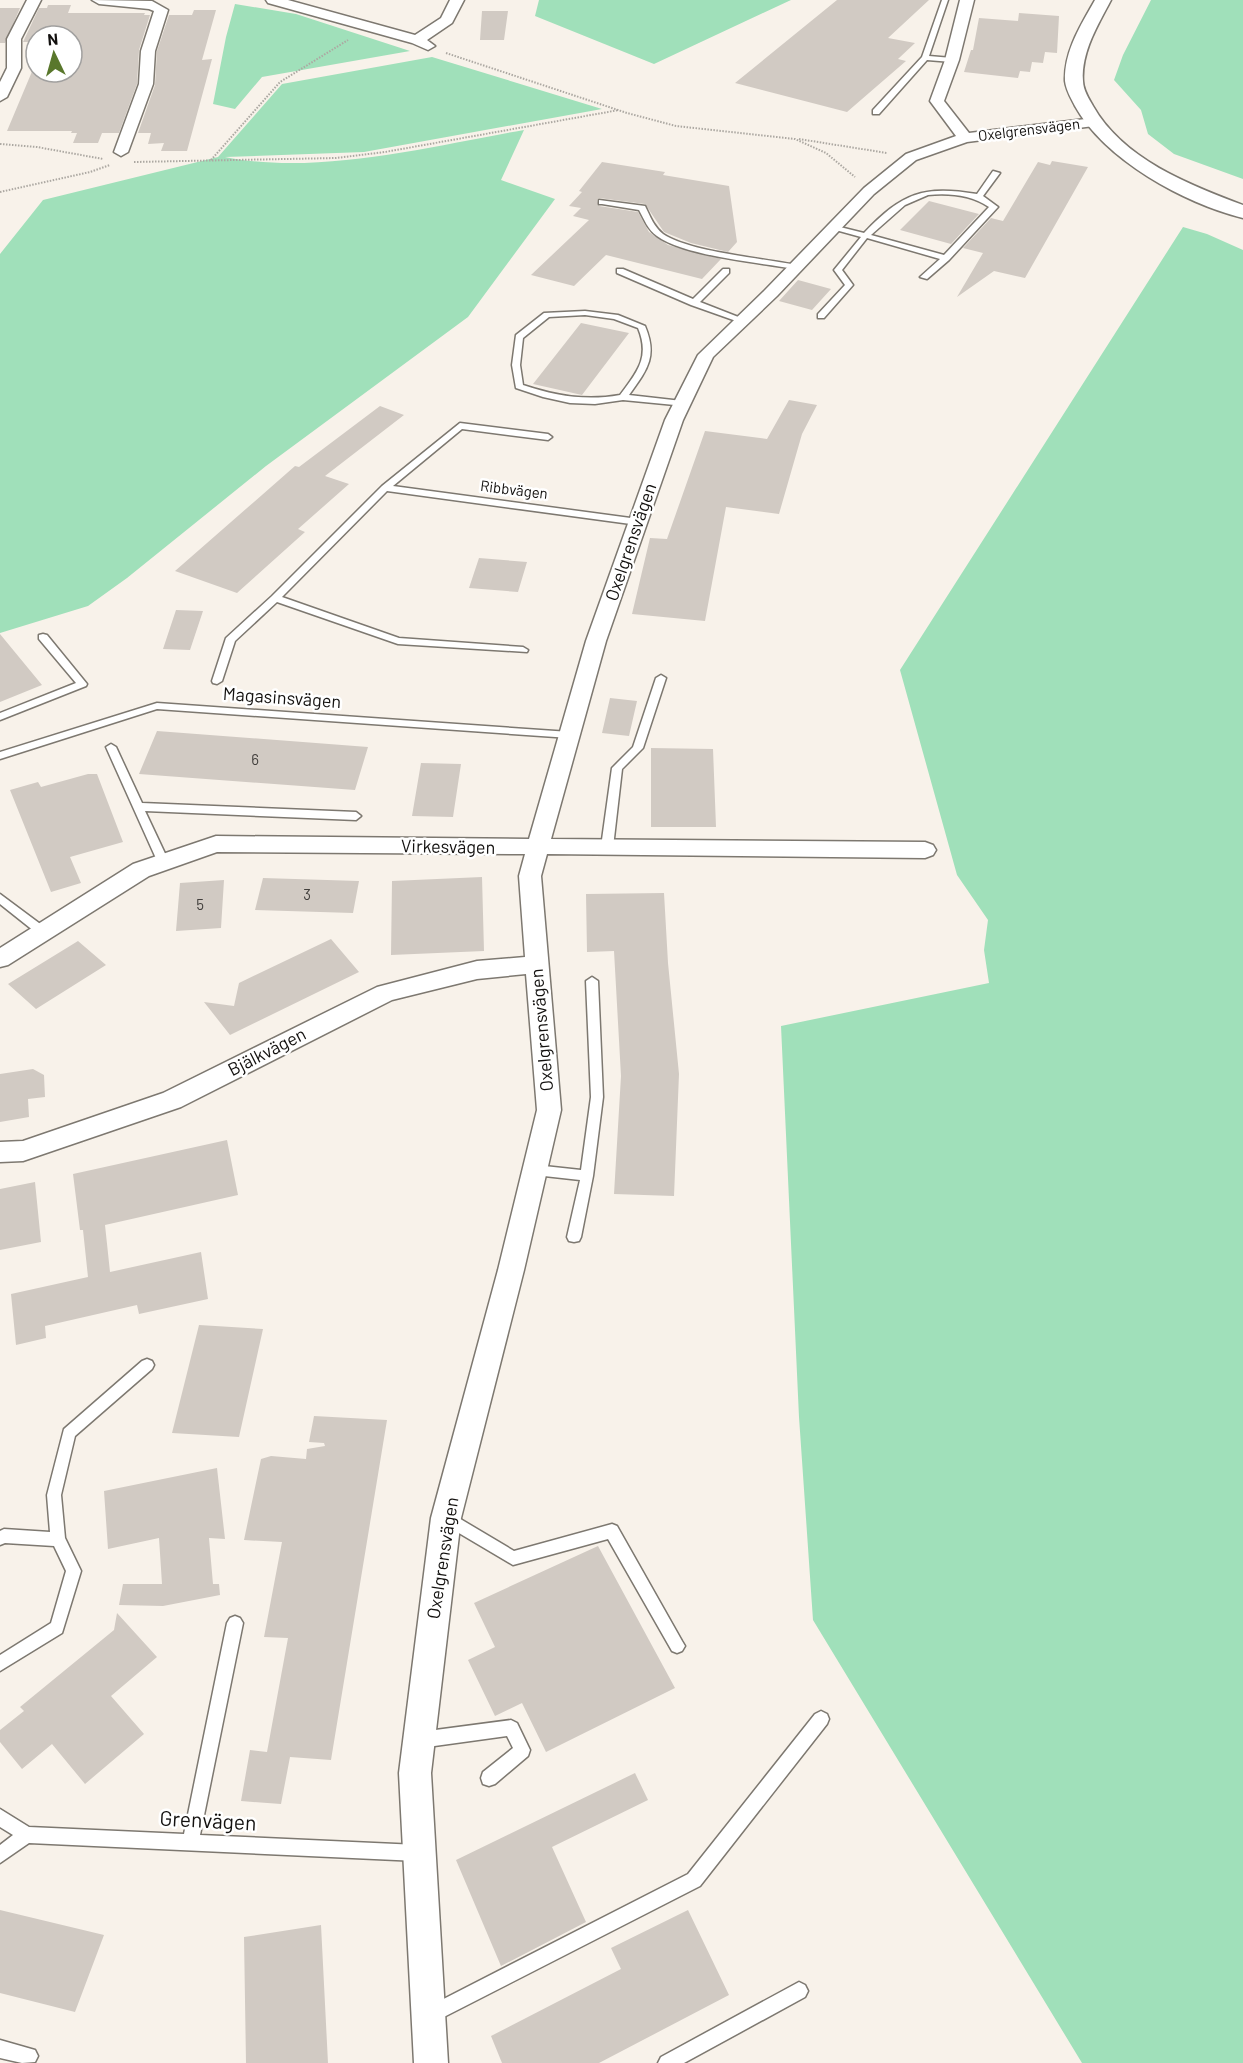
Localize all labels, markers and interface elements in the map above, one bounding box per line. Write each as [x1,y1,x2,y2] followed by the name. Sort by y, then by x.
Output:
[24,24,84,84] north arrow
[47,29,59,48] text: N
[977,114,1081,144] street label: Oxelgrensvägen
[479,476,549,502] street label: Ribbvägen
[600,480,660,603] street label: Oxelgrensvägen
[222,682,342,712] street label: Magasinsvägen
[251,750,259,768] house number: 6
[401,834,495,858] street label: Virkesvägen
[303,885,311,903] house number: 3
[196,895,204,913] house number: 5
[525,968,557,1092] street label: Oxelgrensvägen
[224,1022,309,1080] street label: Bjälkvägen
[422,1495,463,1620] street label: Oxelgrensvägen
[159,1804,257,1835] street label: Grenvägen

